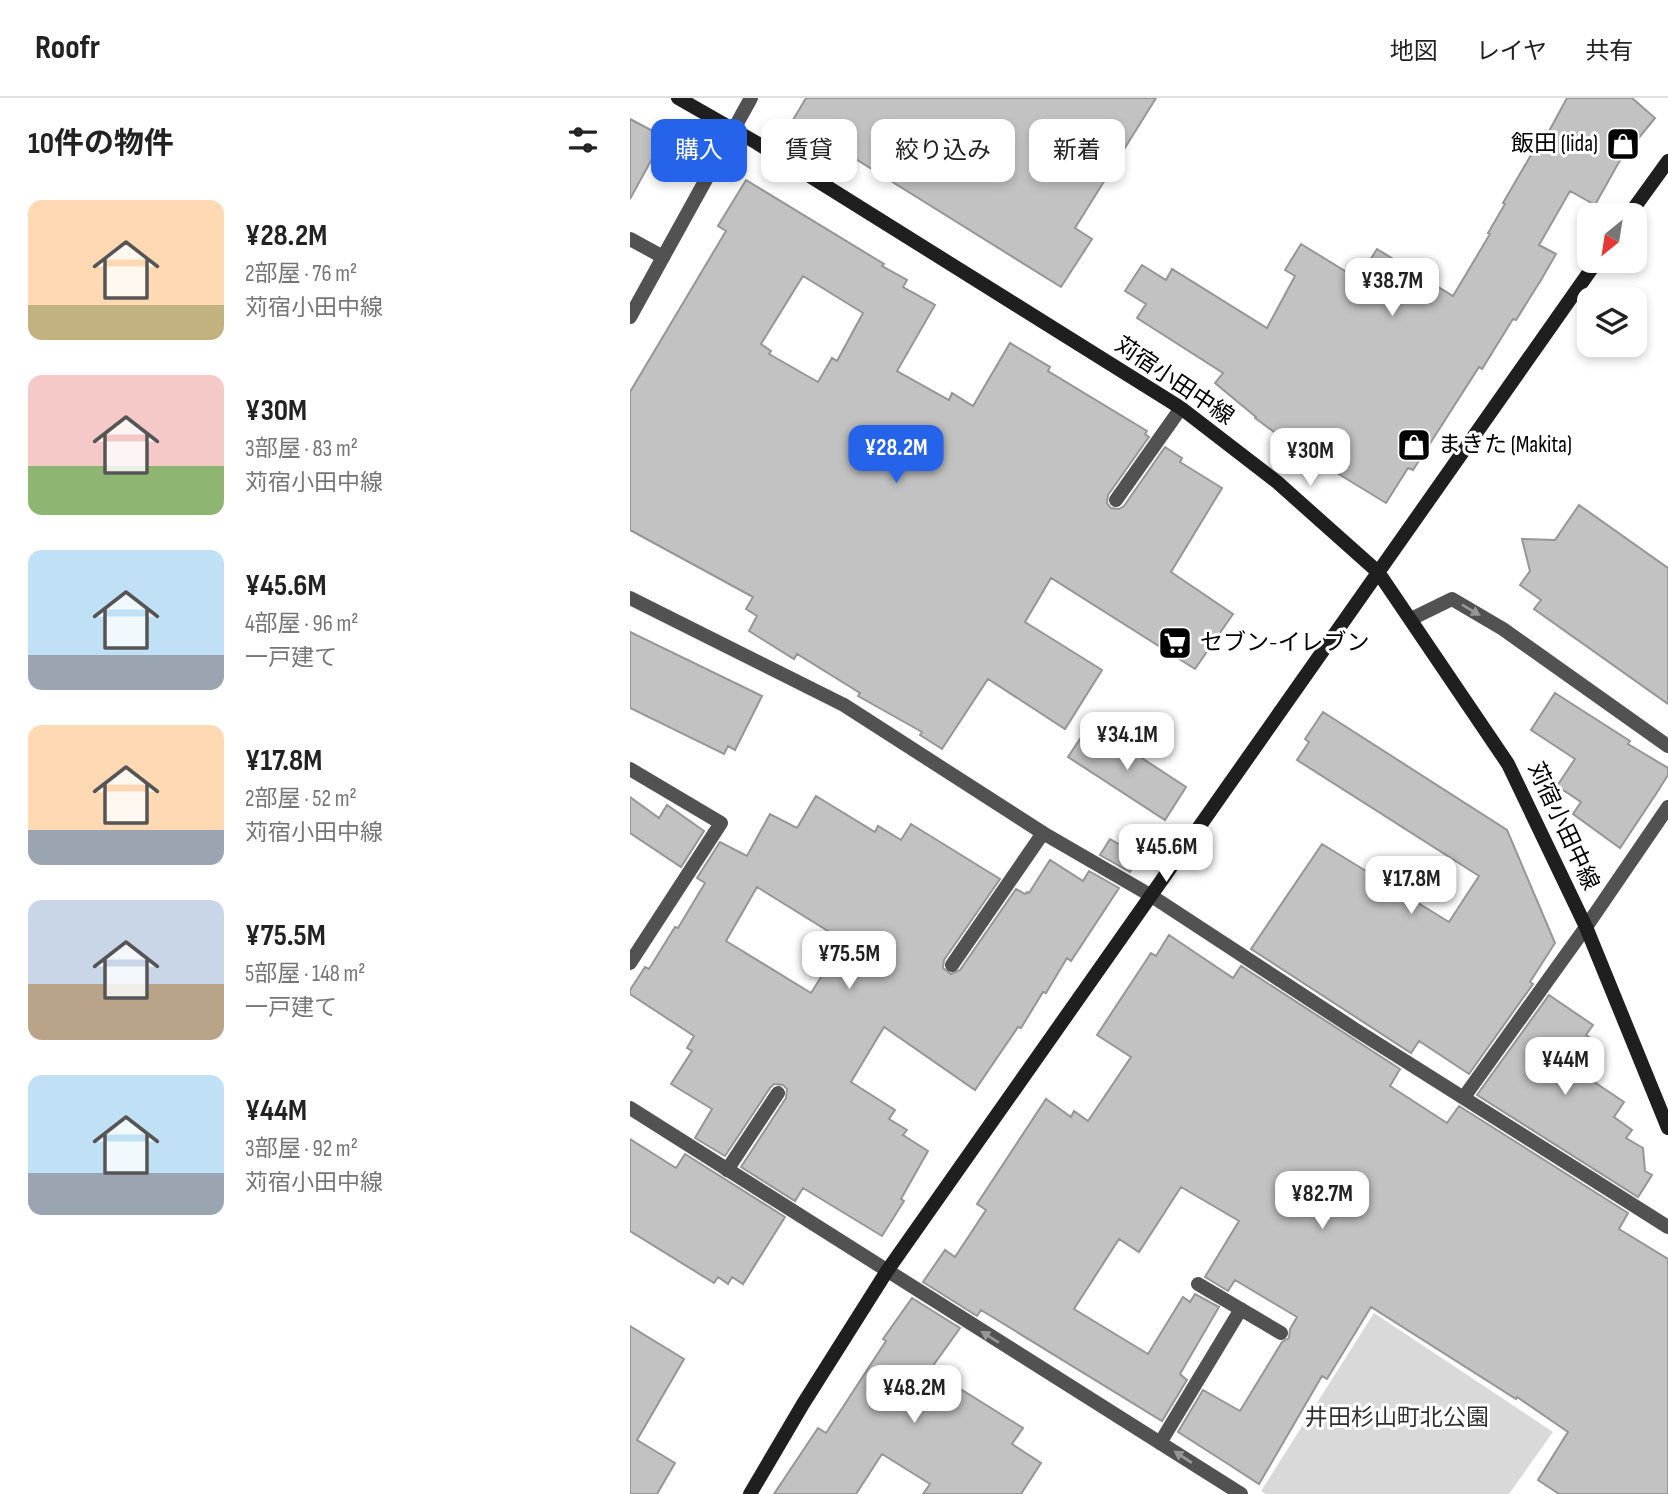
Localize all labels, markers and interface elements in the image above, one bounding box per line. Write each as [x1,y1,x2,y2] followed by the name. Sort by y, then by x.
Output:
[35,28,100,68] text: Roofr
[1390,37,1438,66] text: 地図
[1476,37,1547,66] text: レイヤ
[1585,37,1633,66] text: 共有
[651,119,747,182] chip: 購入
[761,119,857,182] chip: 賃貸
[871,119,1015,182] chip: 絞り込み
[1029,119,1125,182] chip: 新着
[564,121,602,159] icon: filters
[1604,125,1642,163] shop icon: 飯田 (Iida)
[28,126,174,162] text: 10件の物件
[1511,130,1598,158] place label: 飯田 (Iida)
[1577,203,1647,273] north arrow
[1577,203,1647,357] map controls
[245,218,327,254] text: ¥28.2M
[84,228,168,312] icon: home
[1335,258,1449,318] pin: ¥38.7M
[245,260,357,288] text: 2部屋 · 76 m²
[1361,267,1423,295] text: ¥38.7M
[1577,287,1647,357] button: layers
[245,294,383,322] text: 苅宿小田中線
[1109,331,1239,431] street label: 苅宿小田中線
[245,393,307,429] text: ¥30M
[84,403,168,487] icon: home
[839,426,953,485] pin: ¥28.2M
[1395,426,1433,464] shop icon: まきた (Makita)
[1269,428,1351,488] pin: ¥30M
[1438,431,1572,459] place label: まきた (Makita)
[865,434,928,462] text: ¥28.2M
[245,435,358,463] text: 3部屋 · 83 m²
[1286,437,1334,465] text: ¥30M
[245,469,383,497] text: 苅宿小田中線
[245,568,326,604] text: ¥45.6M
[84,578,168,662] icon: home
[1462,604,1481,617] one-way arrow
[245,610,358,638] text: 4部屋 · 96 m²
[1156,624,1194,662] supermarket icon: セブン-イレブン
[1200,629,1369,657] place label: セブン-イレブン
[245,644,337,672] text: 一戸建て
[1070,712,1184,772] pin: ¥34.1M
[1096,721,1158,749] text: ¥34.1M
[245,743,322,779] text: ¥17.8M
[84,753,168,837] icon: home
[1521,758,1605,894] street label: 苅宿小田中線
[245,785,357,813] text: 2部屋 · 52 m²
[245,819,383,847] text: 苅宿小田中線
[1109,824,1223,884] pin: ¥45.6M
[1135,833,1197,861] text: ¥45.6M
[1354,856,1468,916] pin: ¥17.8M
[1381,865,1441,893] text: ¥17.8M
[245,918,326,954] text: ¥75.5M
[84,928,168,1012] icon: home
[792,932,906,991] pin: ¥75.5M
[818,940,880,968] text: ¥75.5M
[245,960,366,988] text: 5部屋 · 148 m²
[245,994,337,1022] text: 一戸建て
[1524,1038,1606,1097] pin: ¥44M
[1541,1046,1589,1074] text: ¥44M
[245,1093,307,1129] text: ¥44M
[84,1103,168,1187] icon: home
[245,1135,358,1163] text: 3部屋 · 92 m²
[245,1169,383,1197] text: 苅宿小田中線
[1265,1172,1379,1231] pin: ¥82.7M
[1291,1180,1353,1208] text: ¥82.7M
[981,1330,1000,1343] one-way arrow
[857,1366,971,1425] pin: ¥48.2M
[882,1374,946,1402] text: ¥48.2M
[1305,1404,1489,1432] park label: 井田杉山町北公園
[1173,1451,1193,1464] one-way arrow

